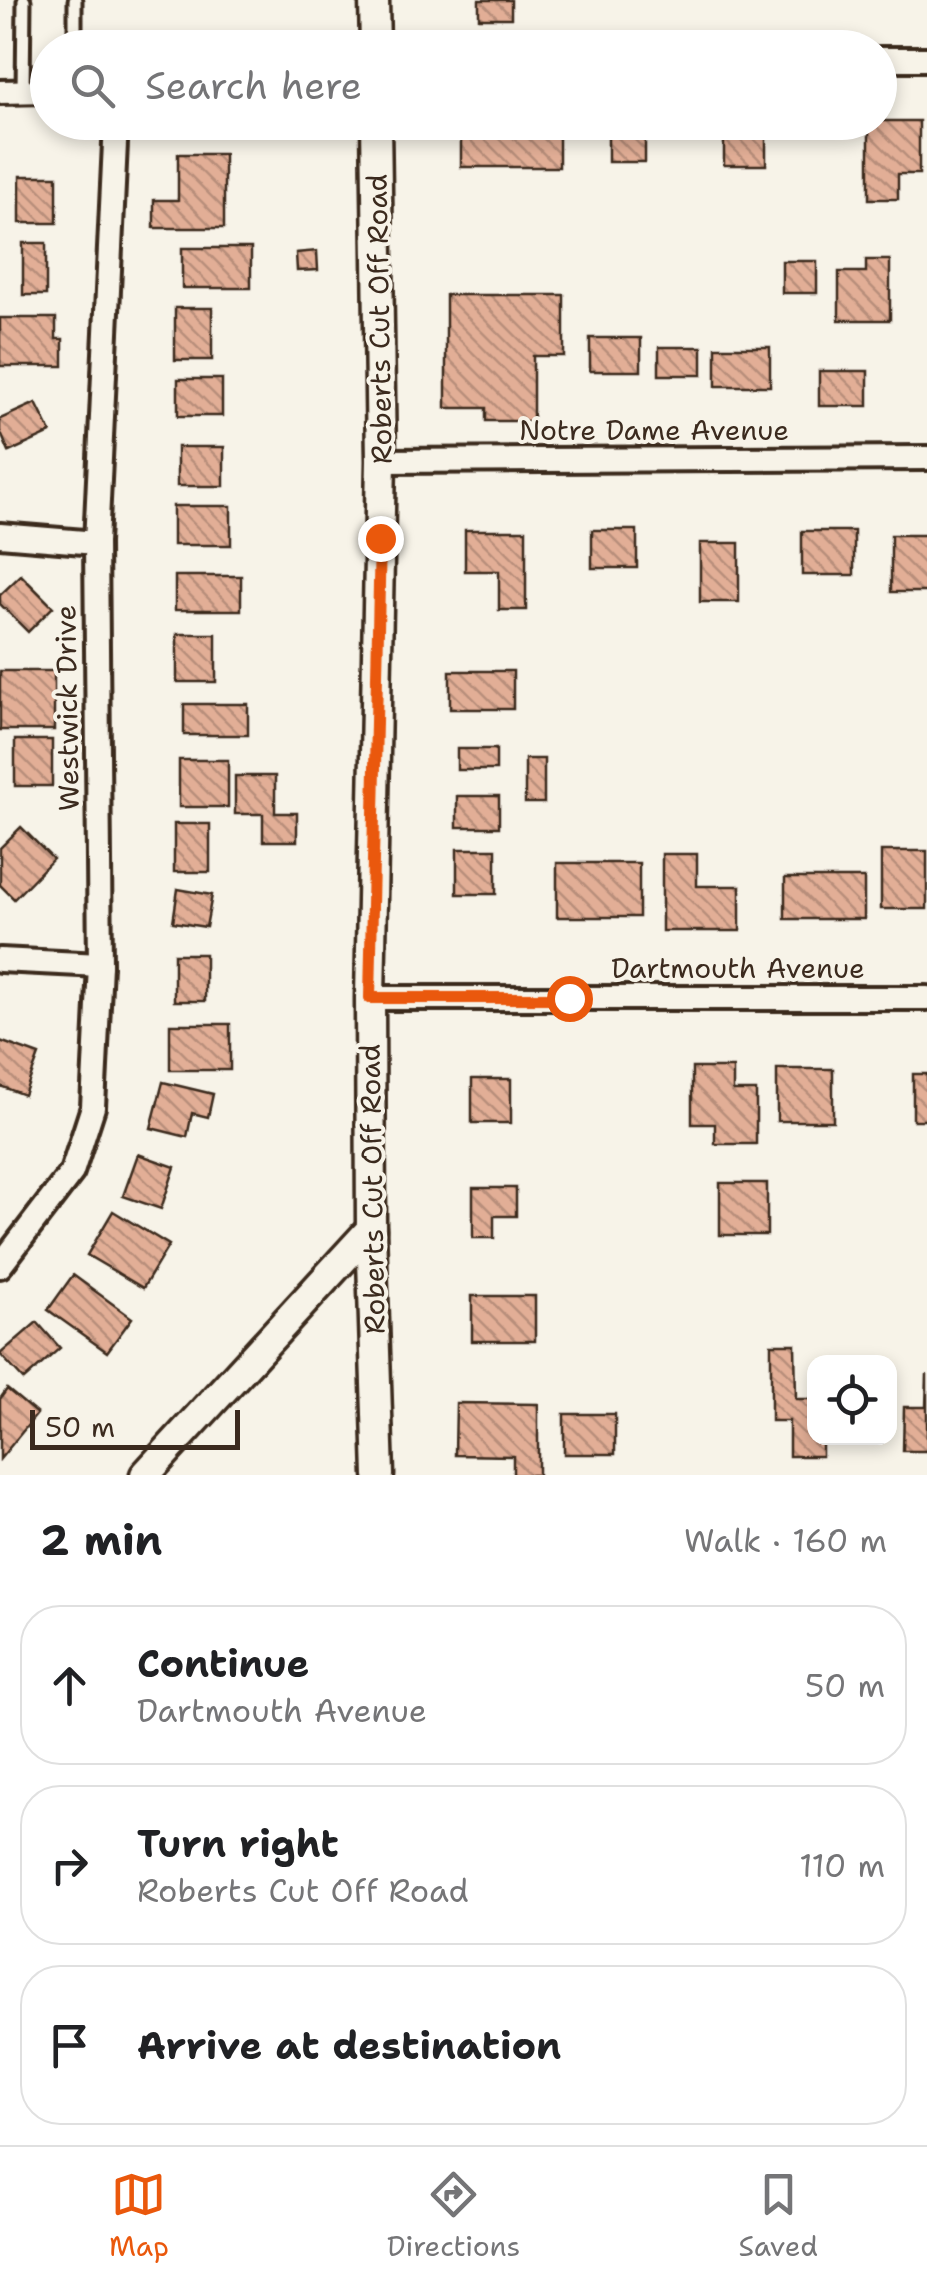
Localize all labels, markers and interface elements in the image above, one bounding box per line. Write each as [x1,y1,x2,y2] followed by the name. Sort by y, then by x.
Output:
[30,30,897,140] search box
[65,58,120,113] icon: search
[145,60,362,111] text: Search here
[357,173,401,465] street label: Roberts Cut Off Road
[519,411,789,449] street label: Notre Dame Avenue
[358,516,404,562] route end
[46,605,88,811] street label: Westwick Drive
[611,949,865,987] street label: Dartmouth Avenue
[547,976,593,1022] route start
[350,1043,394,1335] street label: Roberts Cut Off Road
[807,1355,897,1445] map controls
[807,1355,897,1445] button: locate
[30,1405,240,1450] scale bar
[45,1408,115,1446] text: 50 m
[40,1512,162,1568] text: 2 min
[684,1519,887,1562] text: Walk · 160 m
[137,1638,309,1689] text: Continue
[42,1658,97,1713] icon: ahead
[805,1664,885,1707] text: 50 m
[137,1689,427,1732] text: Dartmouth Avenue
[137,1818,339,1869] text: Turn right
[42,1838,97,1893] icon: right
[799,1844,885,1887] text: 110 m
[137,1869,469,1912] text: Roberts Cut Off Road
[42,2018,97,2073] icon: arrive
[137,2020,561,2071] text: Arrive at destination
[109,2167,169,2265] tab: Map
[387,2167,520,2265] tab: Directions
[738,2167,818,2265] tab: Saved

